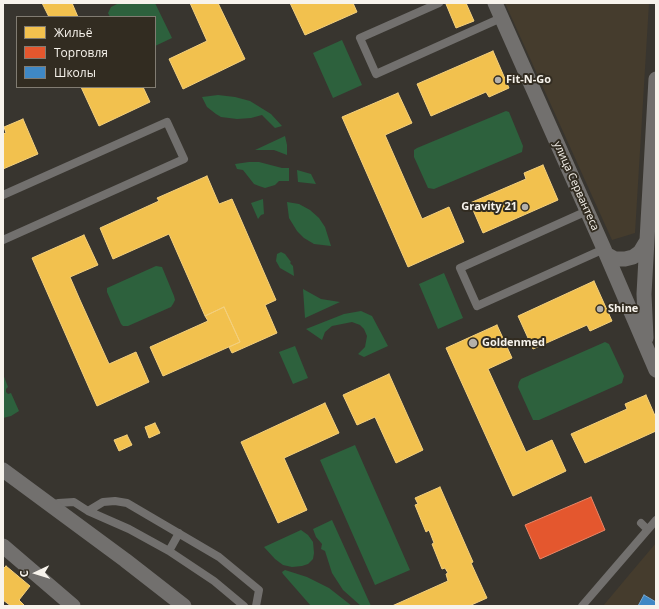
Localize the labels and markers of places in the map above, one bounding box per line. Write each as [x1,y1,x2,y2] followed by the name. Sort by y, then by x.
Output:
[506,73,551,87] place label: Fit-N-Go
[493,75,503,85] marker: Fit-N-Go
[461,200,517,214] place label: Gravity 21
[520,202,530,212] marker: Gravity 21
[608,302,638,316] place label: Shine
[595,304,605,314] marker: Shine
[482,336,545,350] place label: Goldenmed
[467,337,479,349] marker: Goldenmed

